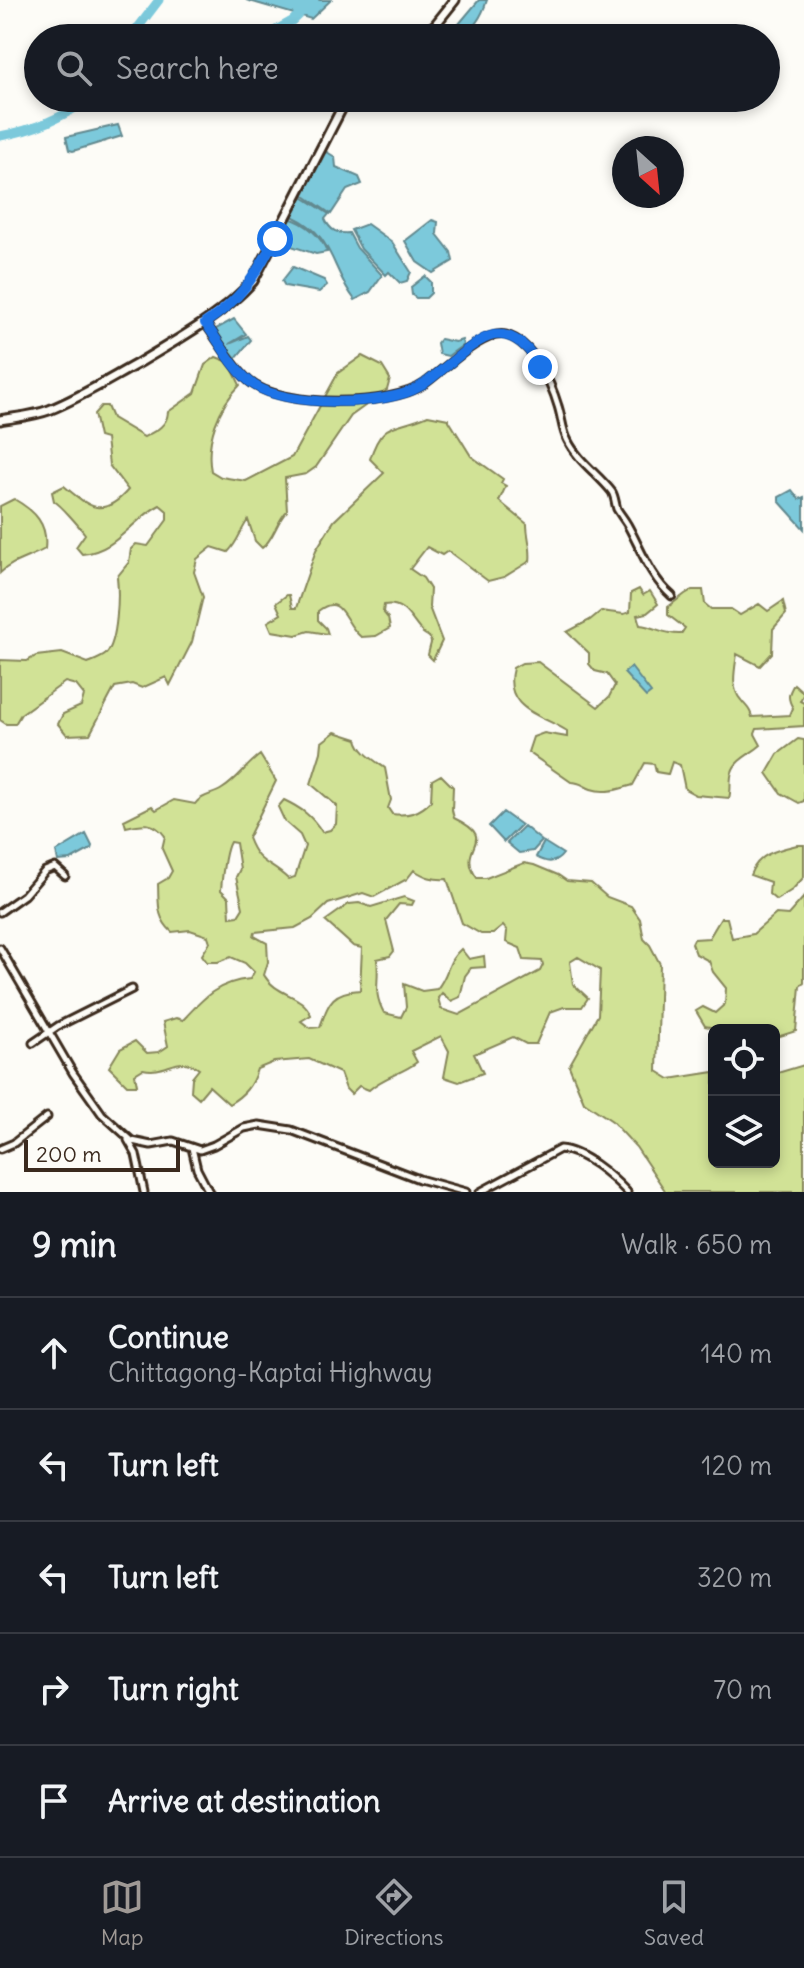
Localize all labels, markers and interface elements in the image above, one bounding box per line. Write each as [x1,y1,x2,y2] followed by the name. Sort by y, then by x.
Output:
[24,24,780,112] search box
[52,46,96,90] icon: search
[116,49,279,87] text: Search here
[612,136,684,208] north arrow
[257,221,293,257] route start
[522,349,558,385] route end
[708,1024,780,1168] map controls
[708,1024,780,1096] button: locate
[708,1096,780,1168] button: layers
[24,1136,180,1172] scale bar
[36,1140,102,1168] text: 200 m
[32,1223,117,1266] text: 9 min
[621,1228,772,1261] text: Walk · 650 m
[108,1318,229,1356] text: Continue
[32,1331,76,1375] icon: ahead
[701,1337,772,1370] text: 140 m
[108,1356,433,1389] text: Chittagong-Kaptai Highway
[32,1443,76,1487] icon: left
[108,1446,219,1484] text: Turn left
[701,1449,772,1482] text: 120 m
[32,1555,76,1599] icon: left
[108,1558,219,1596] text: Turn left
[697,1561,772,1594] text: 320 m
[32,1667,76,1711] icon: right
[108,1670,239,1708] text: Turn right
[713,1673,772,1706] text: 70 m
[32,1779,76,1823] icon: arrive
[108,1782,380,1820] text: Arrive at destination
[100,1875,144,1951] tab: Map
[344,1875,444,1951] tab: Directions
[644,1875,704,1951] tab: Saved

